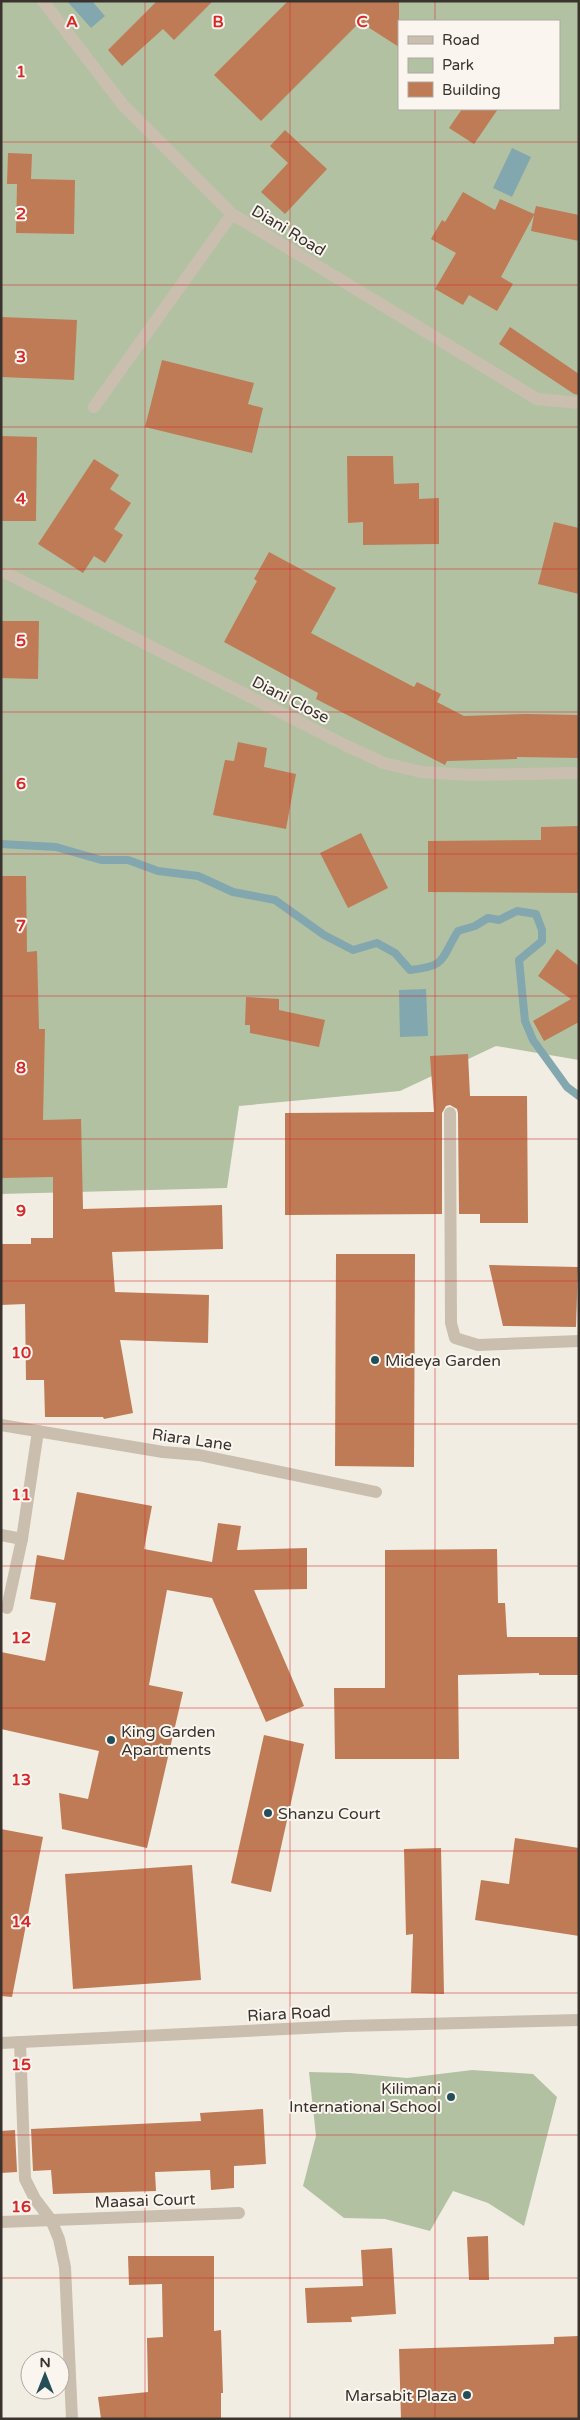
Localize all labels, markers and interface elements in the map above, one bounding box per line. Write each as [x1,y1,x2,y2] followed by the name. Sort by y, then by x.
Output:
[66,12,78,32] text: A
[212,12,224,32] text: B
[356,12,368,32] text: C
[398,20,560,110] legend
[442,31,480,49] text: Road
[442,56,474,74] text: Park
[16,62,26,82] text: 1
[442,81,501,99] text: Building
[248,201,329,261] street label: Diani Road
[16,204,26,224] text: 2
[16,347,26,367] text: 3
[16,489,26,509] text: 4
[16,631,26,651] text: 5
[248,672,333,728] street label: Diani Close
[16,774,26,794] text: 6
[16,916,26,936] text: 7
[16,1058,26,1078] text: 8
[16,1201,26,1221] text: 9
[11,1343,31,1363] text: 10
[385,1351,501,1371] place label: Mideya Garden
[369,1354,381,1366] marker: Mideya Garden
[151,1424,233,1456] street label: Riara Lane
[11,1485,31,1505] text: 11
[11,1628,31,1648] text: 12
[121,1722,216,1760] place label: King Garden Apartments
[105,1734,117,1746] marker: King Garden Apartments
[11,1770,31,1790] text: 13
[278,1804,381,1824] place label: Shanzu Court
[262,1807,274,1819] marker: Shanzu Court
[11,1912,31,1932] text: 14
[247,2002,331,2026] street label: Riara Road
[11,2055,31,2075] text: 15
[289,2079,441,2117] place label: Kilimani International School
[445,2091,457,2103] marker: Kilimani International School
[94,2189,196,2213] street label: Maasai Court
[11,2197,31,2217] text: 16
[20,2350,70,2400] north arrow
[39,2354,51,2371] text: N
[345,2386,457,2406] place label: Marsabit Plaza
[461,2389,473,2401] marker: Marsabit Plaza

